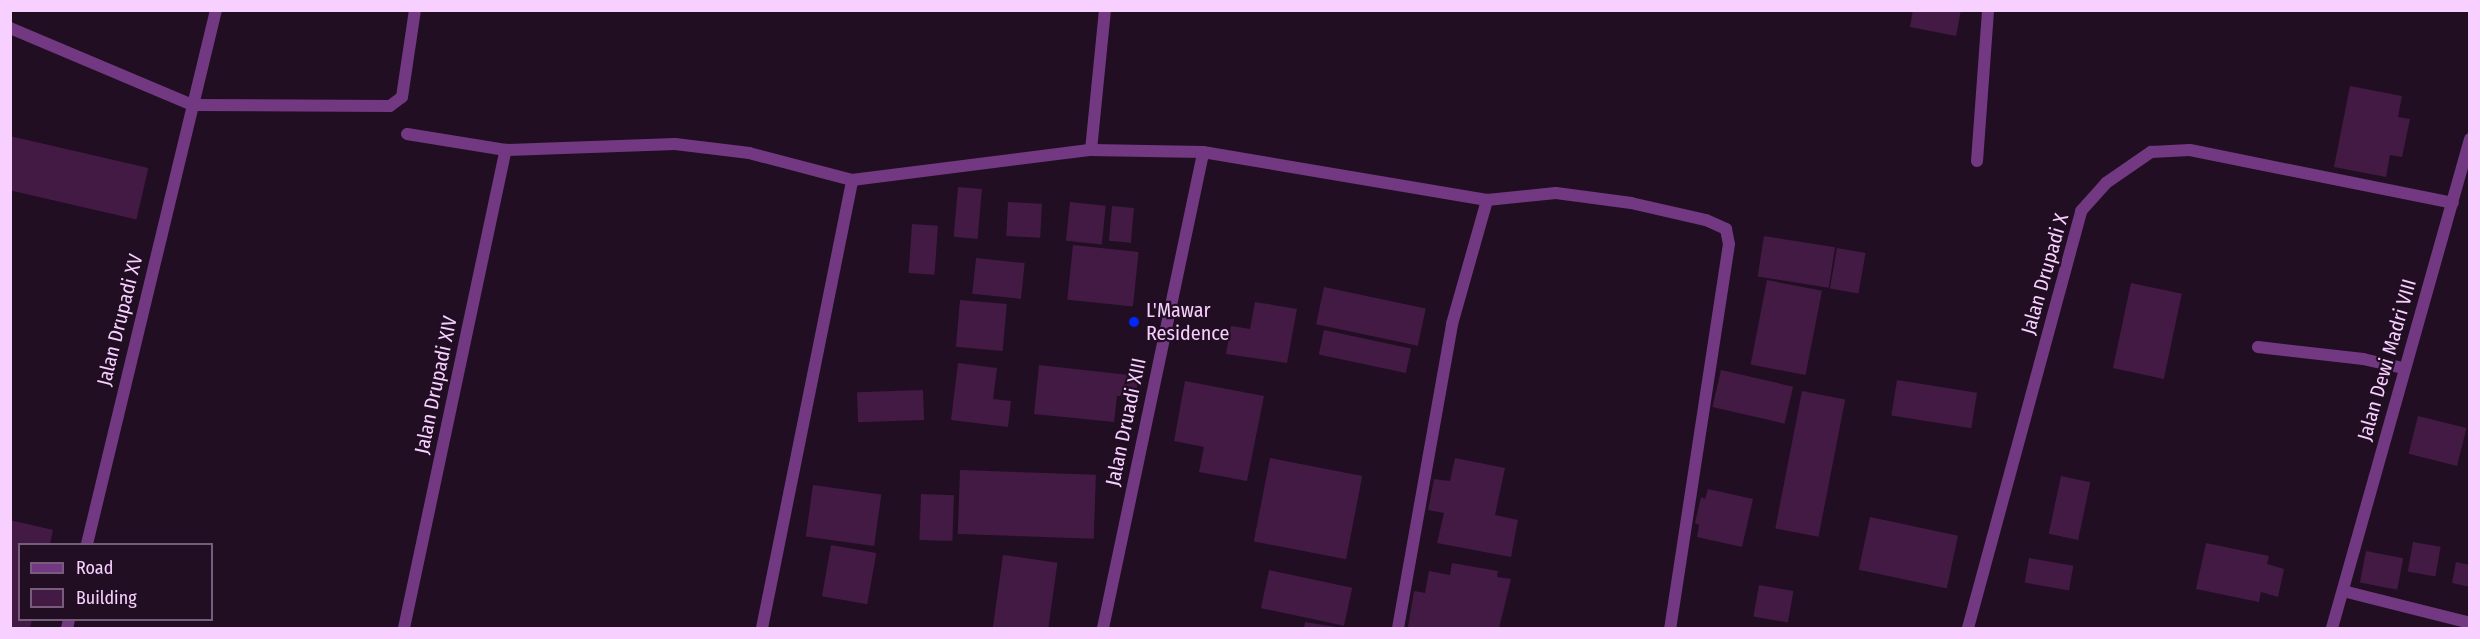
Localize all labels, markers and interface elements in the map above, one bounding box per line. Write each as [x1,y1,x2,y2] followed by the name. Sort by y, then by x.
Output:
[2016,211,2074,337] street label: Jalan Drupadi X
[92,252,148,388] street label: Jalan Drupadi XV
[2352,276,2422,444] street label: Jalan Dewi Madri VIII
[1146,298,1229,345] place label: L'Mawar Residence
[410,314,462,456] street label: Jalan Drupadi XIV
[1127,315,1141,329] marker: L'Mawar Residence
[1101,356,1151,488] street label: Jalan Druadi XIII
[18,543,213,621] legend
[76,557,113,579] text: Road
[76,587,137,609] text: Building

